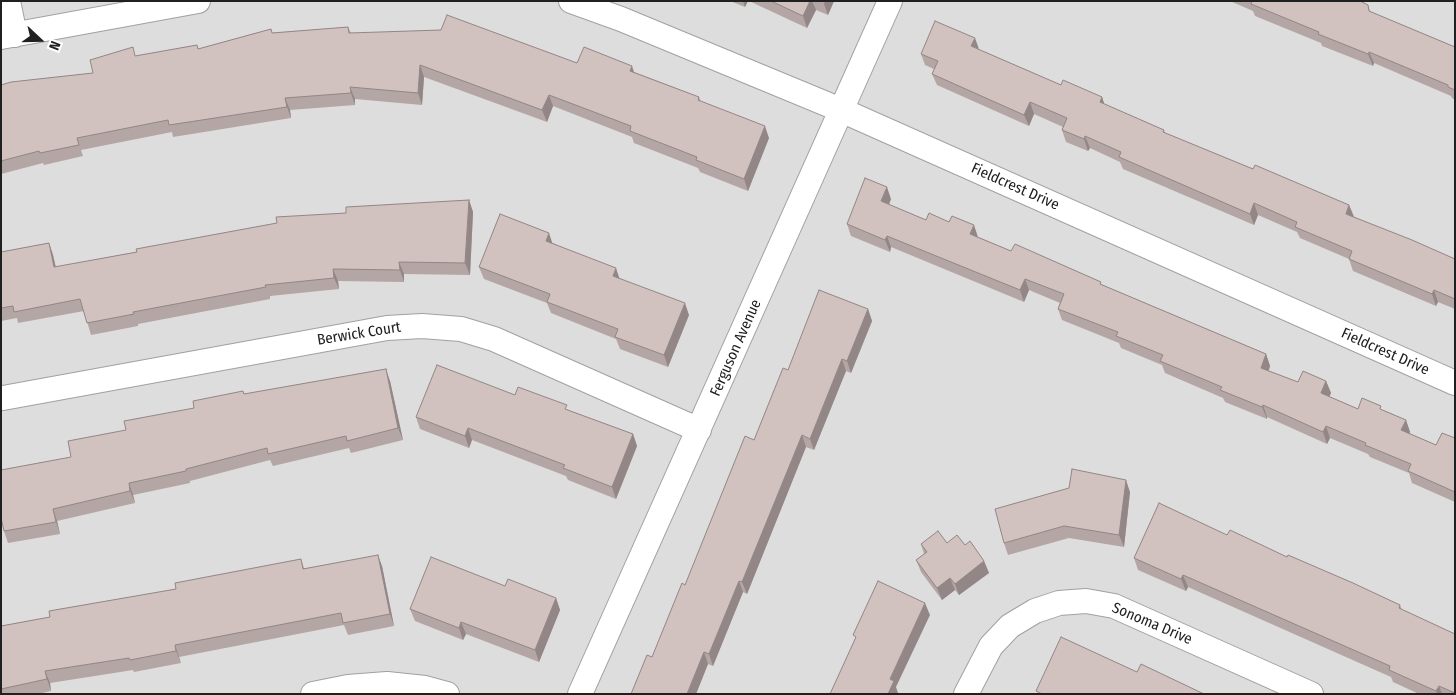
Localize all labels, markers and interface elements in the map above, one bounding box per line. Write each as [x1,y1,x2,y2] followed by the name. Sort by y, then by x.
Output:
[15,15,65,65] north arrow
[45,39,64,53] text: N
[968,160,1062,214] street label: Fieldcrest Drive
[707,297,765,399] street label: Ferguson Avenue
[316,318,402,350] street label: Berwick Court
[1338,325,1432,379] street label: Fieldcrest Drive
[1109,599,1195,649] street label: Sonoma Drive

